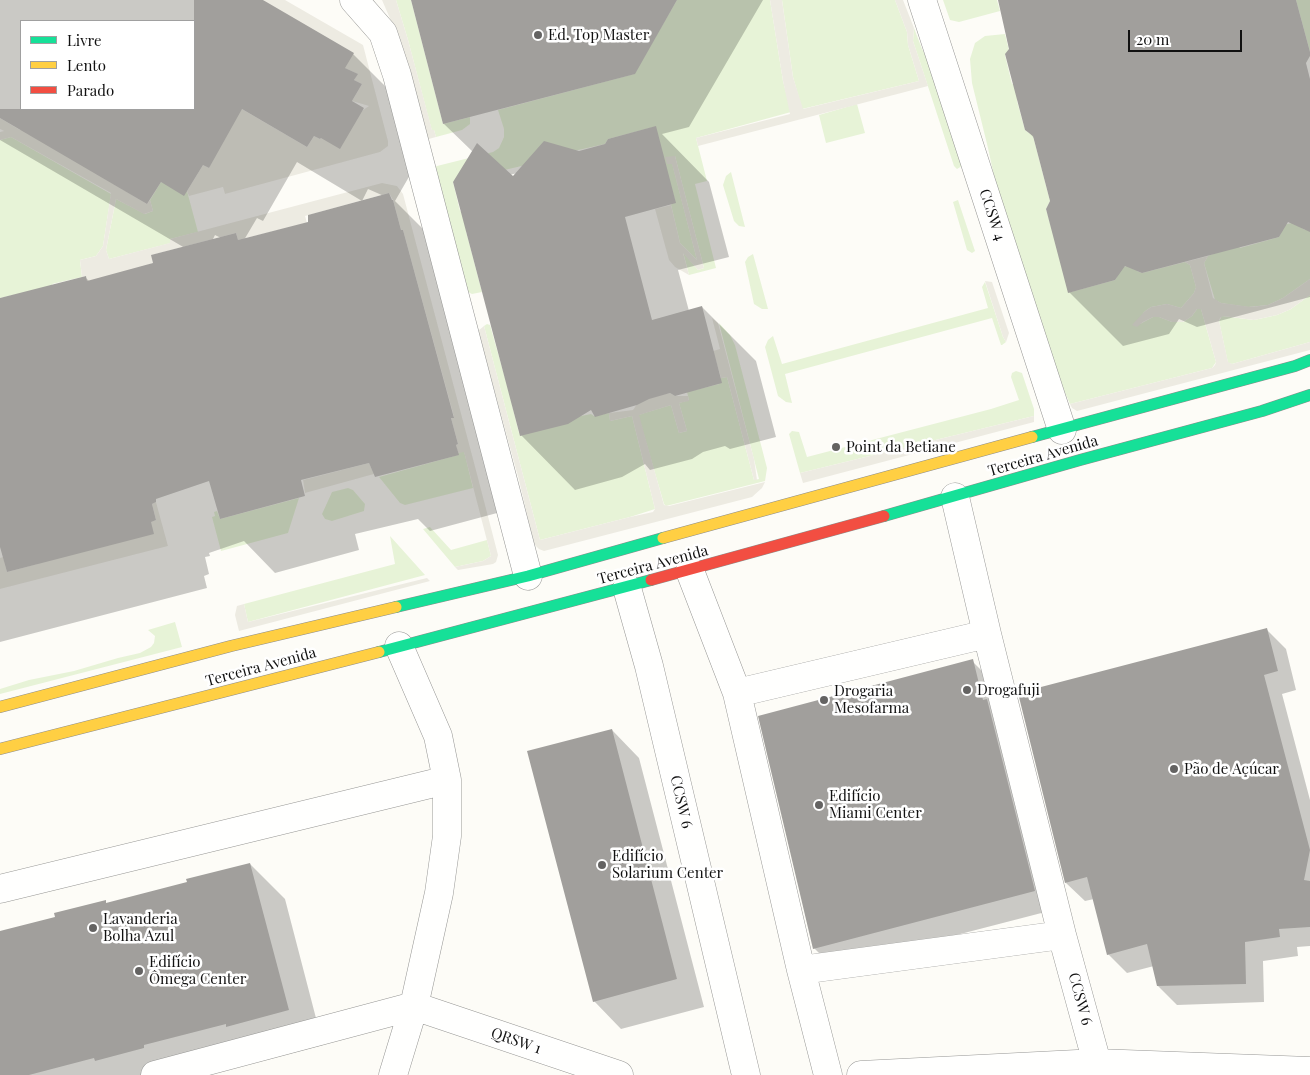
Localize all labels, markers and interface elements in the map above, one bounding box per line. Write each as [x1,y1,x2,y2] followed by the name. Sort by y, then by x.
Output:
[20,20,195,110] legend
[1130,20,1244,52] scale bar
[548,26,649,44] place label: Ed. Top Master
[532,29,544,41] marker: Ed. Top Master
[1136,29,1169,49] text: 20 m
[67,30,102,50] text: Livre
[67,55,106,75] text: Lento
[67,80,114,100] text: Parado
[975,187,1009,243] street label: CCSW 4
[986,432,1100,480] street label: Terceira Avenida
[846,438,956,456] place label: Point da Betiane
[830,441,842,453] marker: Point da Betiane
[596,542,710,588] street label: Terceira Avenida
[204,644,318,690] street label: Terceira Avenida
[977,681,1040,699] place label: Drogafuji
[834,682,909,717] place label: Drogaria Mesofarma
[961,684,973,696] marker: Drogafuji
[818,694,830,706] marker: Drogaria Mesofarma
[1184,760,1279,778] place label: Pão de Açúcar
[1168,763,1180,775] marker: Pão de Açúcar
[666,774,696,830] street label: CCSW 6
[829,787,922,822] place label: Edifício Miami Center
[813,799,825,811] marker: Edifício Miami Center
[612,847,723,882] place label: Edifício Solarium Center
[596,859,608,871] marker: Edifício Solarium Center
[103,910,178,945] place label: Lavanderia Bolha Azul
[87,922,99,934] marker: Lavanderia Bolha Azul
[149,953,246,988] place label: Edifício Ômega Center
[133,965,145,977] marker: Edifício Ômega Center
[1064,971,1096,1027] street label: CCSW 6
[489,1024,543,1058] street label: QRSW 1

